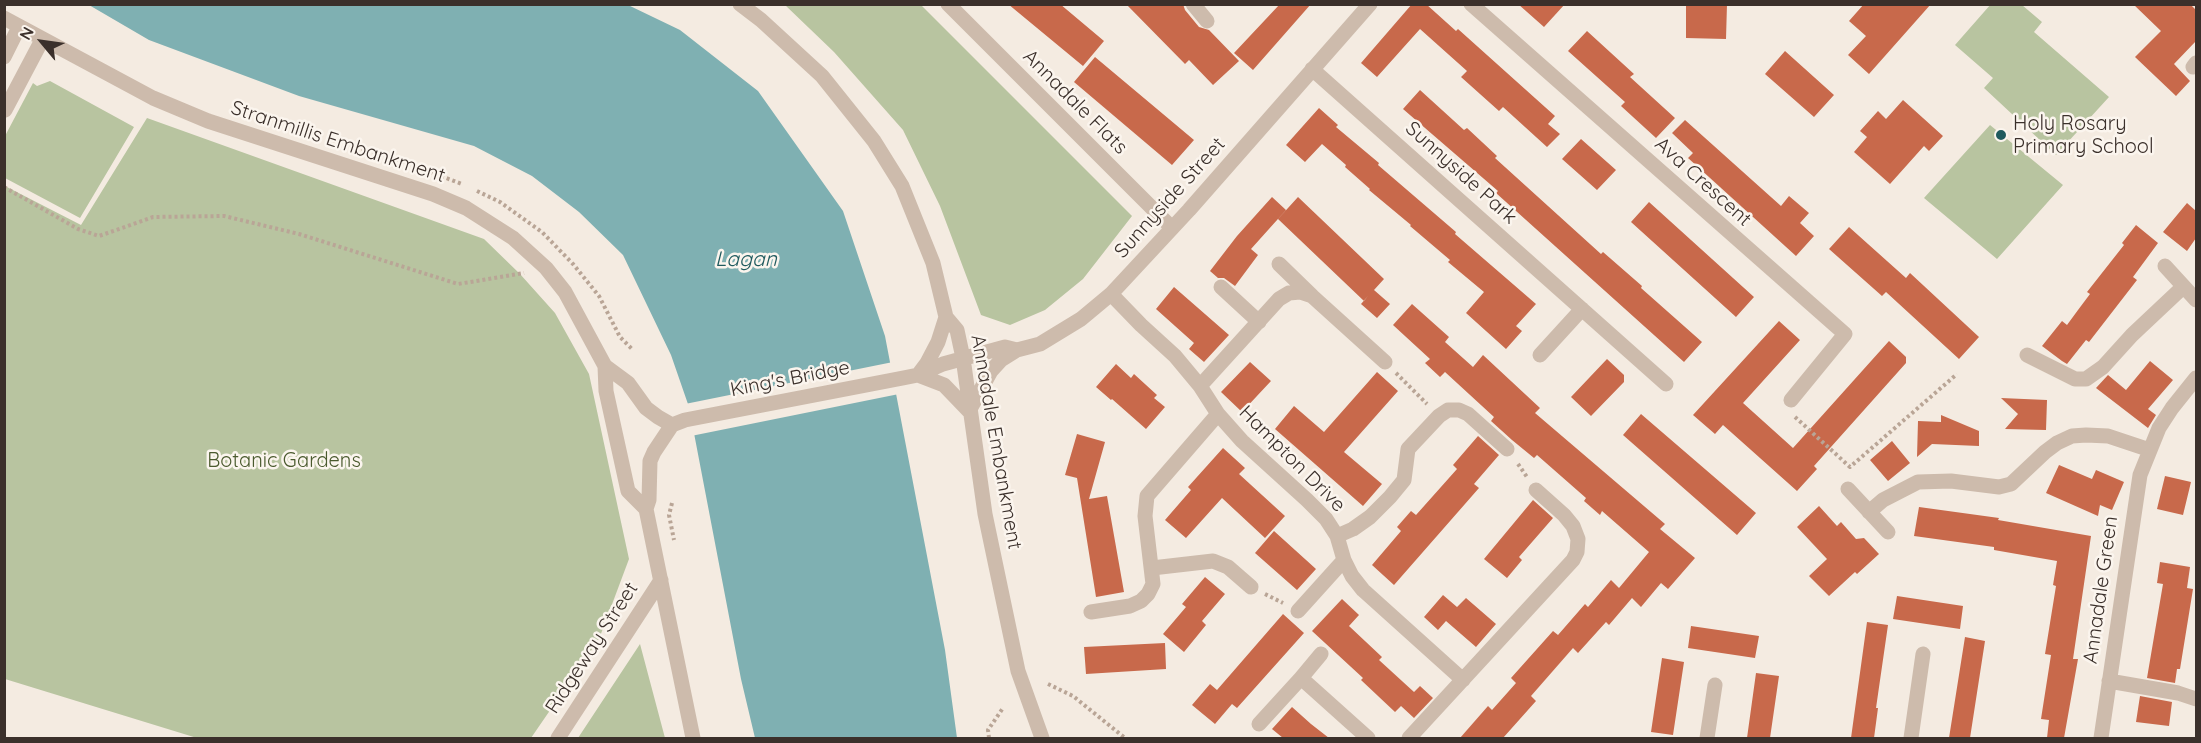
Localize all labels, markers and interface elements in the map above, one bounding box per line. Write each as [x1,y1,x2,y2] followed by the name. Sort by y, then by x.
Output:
[12,12,72,72] north arrow
[15,23,38,43] text: N
[1018,45,1132,159] street label: Annadale Flats
[228,96,448,188] street label: Stranmillis Embankment
[2013,112,2153,159] place label: Holy Rosary Primary School
[1400,117,1522,229] street label: Sunnyside Park
[1994,128,2008,142] marker: Holy Rosary Primary School
[1650,132,1756,232] street label: Ava Crescent
[1110,133,1230,263] street label: Sunnyside Street
[715,247,777,273] water label: Lagan
[965,333,1027,551] street label: Annadale Embankment
[728,356,852,402] street label: King's Bridge
[1234,401,1350,517] street label: Hampton Drive
[207,449,361,473] park label: Botanic Gardens
[2079,515,2123,665] street label: Annadale Green
[541,578,643,718] street label: Ridgeway Street

